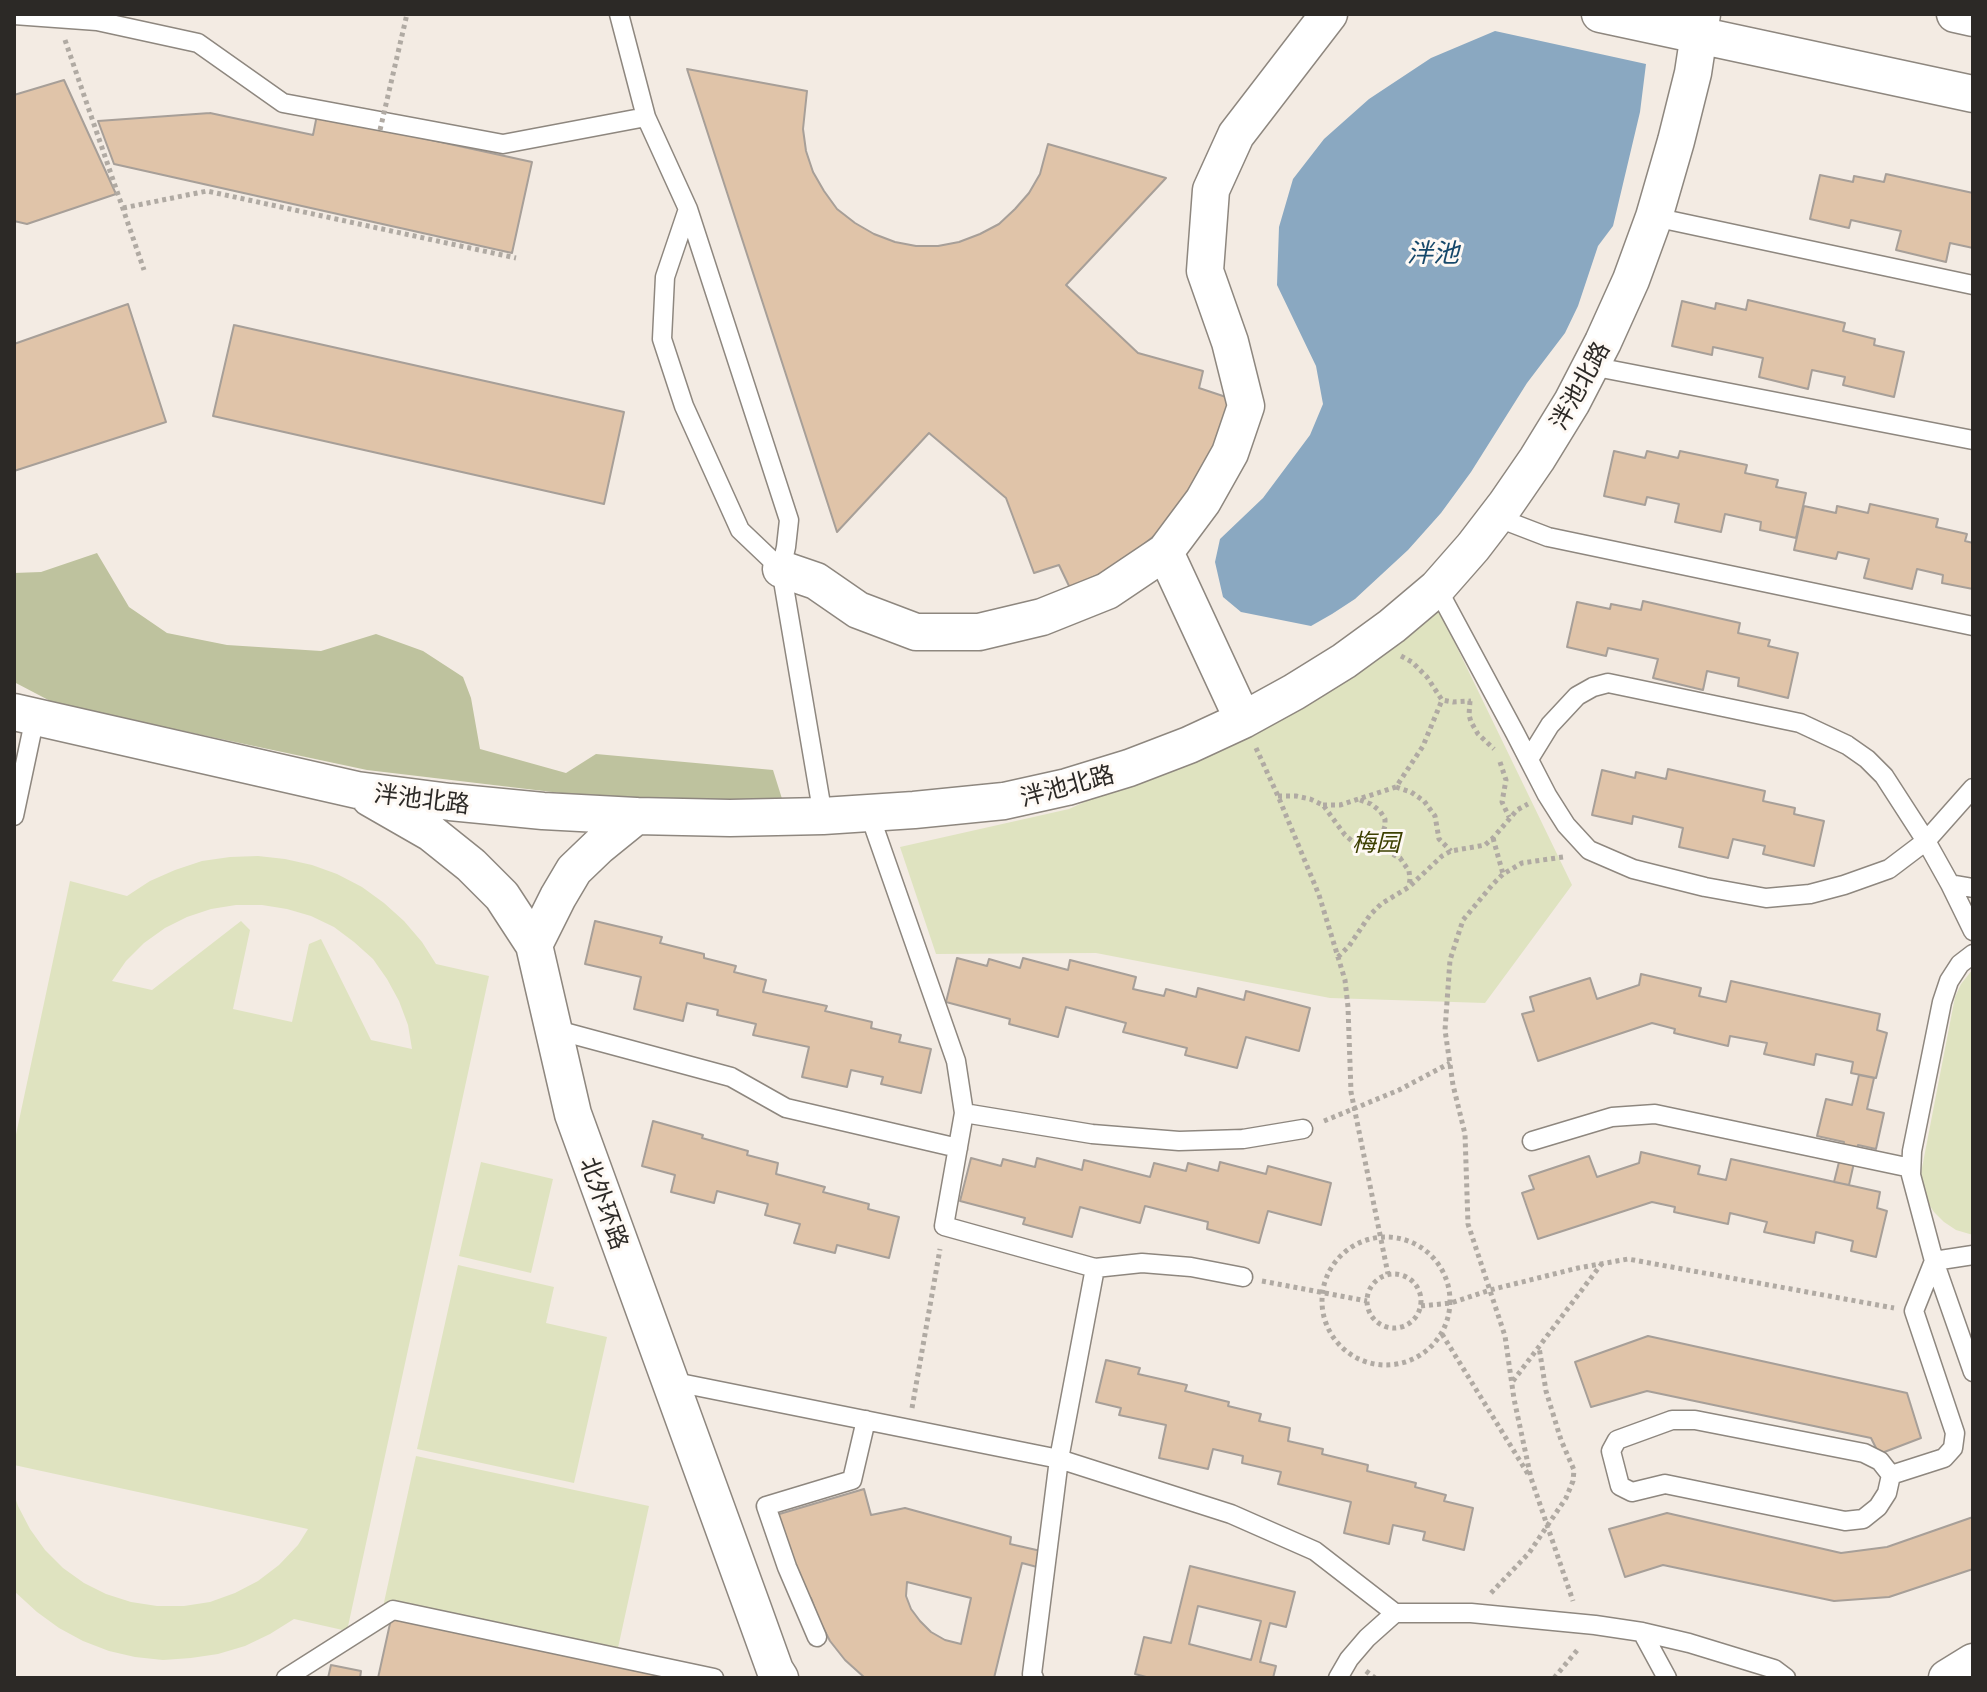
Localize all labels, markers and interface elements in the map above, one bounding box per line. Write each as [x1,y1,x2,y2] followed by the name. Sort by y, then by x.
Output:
[1407,236,1459,268] water label: 泮池
[1543,336,1615,434] street label: 泮池北路
[1017,759,1117,811] street label: 泮池北路
[373,778,471,818] street label: 泮池北路
[1352,828,1400,856] park label: 梅园
[575,1153,635,1253] street label: 北外环路

